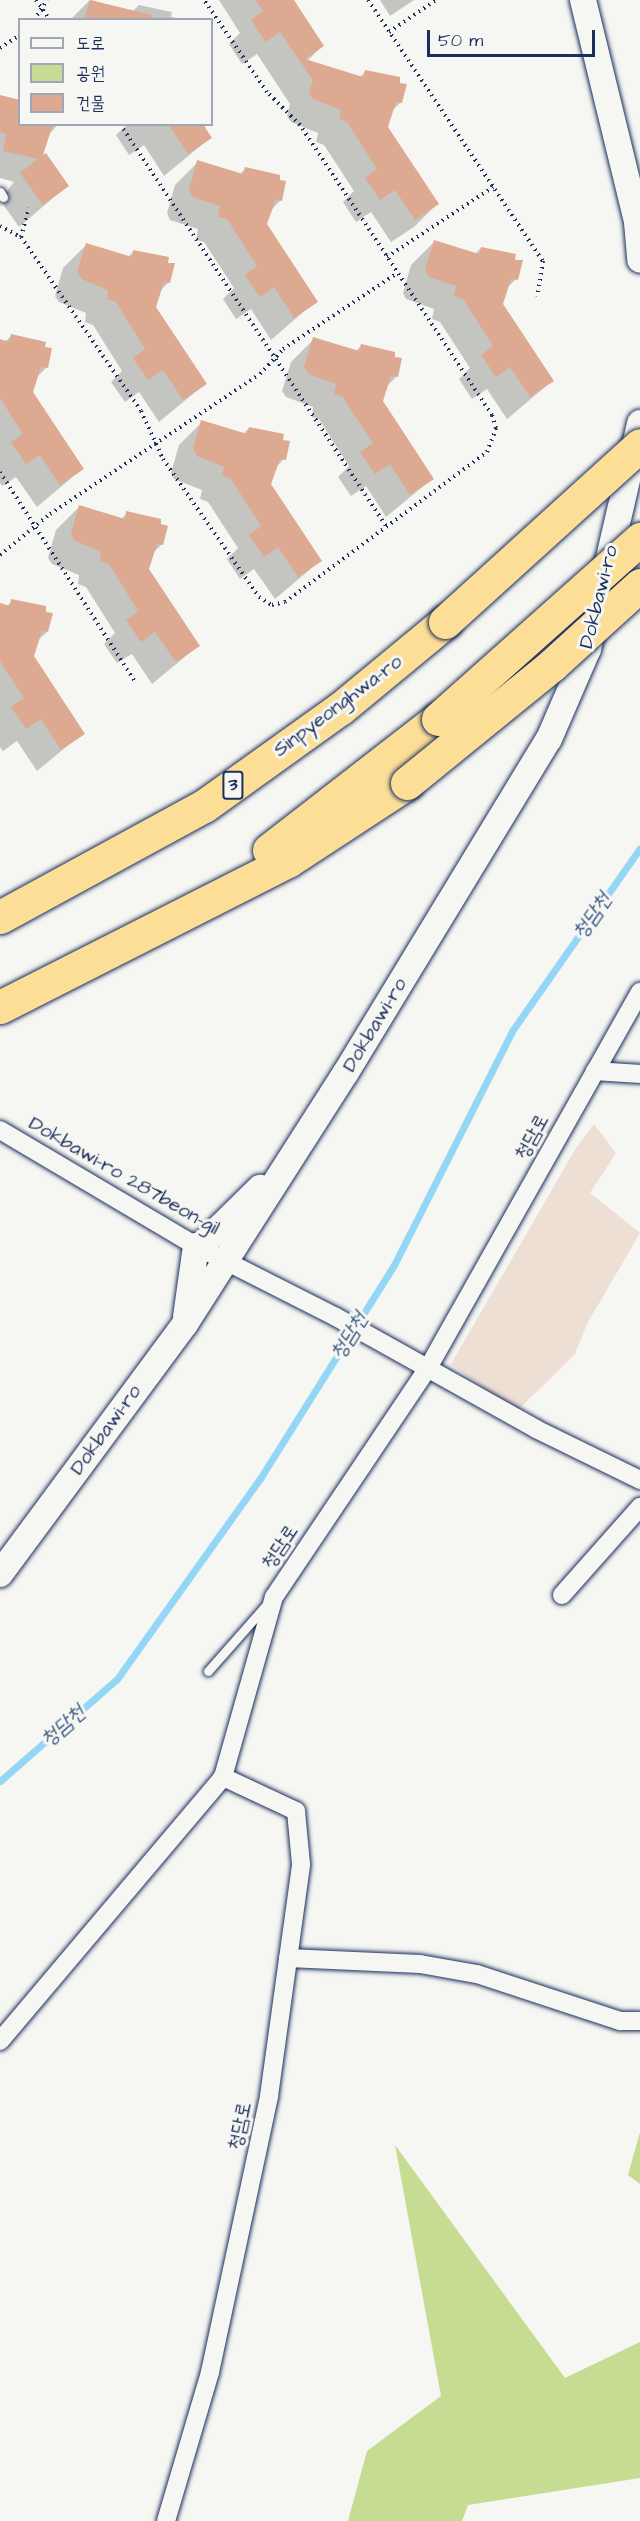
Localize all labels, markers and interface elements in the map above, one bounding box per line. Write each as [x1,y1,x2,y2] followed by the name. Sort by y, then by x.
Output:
[18,18,213,126] legend
[430,18,598,56] scale bar
[438,28,483,53] text: 50 m
[76,31,105,56] text: 도로
[76,61,105,86] text: 공원
[76,91,105,116] text: 건물
[575,543,623,651] street label: Dokbawi-ro
[269,650,407,762] street label: Sinpyeonghwa-ro
[221,770,245,800] road number: 3
[567,888,617,944] water label: 청담천
[338,974,412,1076] street label: Dokbawi-ro
[510,1110,554,1164] street label: 청담로
[24,1112,224,1240] street label: Dokbawi-ro 287beon-gil
[325,1308,373,1364] water label: 청담천
[65,1380,147,1480] street label: Dokbawi-ro
[257,1520,303,1574] street label: 청담로
[36,1700,90,1752] water label: 청담천
[223,2100,257,2152] street label: 청담로

